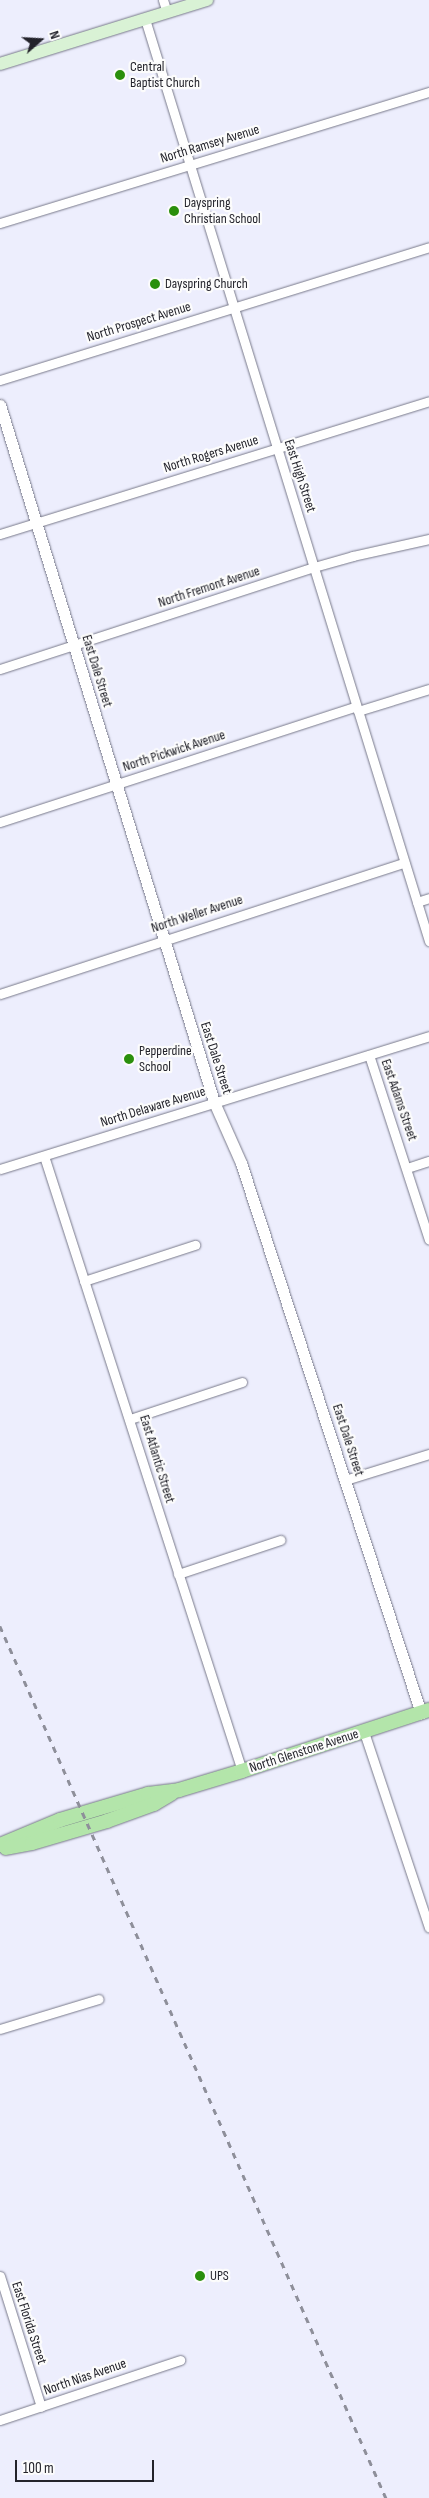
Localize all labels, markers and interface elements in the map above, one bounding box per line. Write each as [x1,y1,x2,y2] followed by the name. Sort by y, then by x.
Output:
[15,15,65,65] north arrow
[45,29,64,41] text: N
[130,59,200,92] place label: Central Baptist Church
[114,69,126,81] marker: Central Baptist Church
[158,121,262,167] street label: North Ramsey Avenue
[184,195,261,228] place label: Dayspring Christian School
[168,205,180,217] marker: Dayspring Christian School
[165,276,248,292] place label: Dayspring Church
[149,278,161,290] marker: Dayspring Church
[85,298,193,346] street label: North Prospect Avenue
[162,432,260,476] street label: North Rogers Avenue
[280,437,320,515] street label: East High Street
[156,563,262,611] street label: North Fremont Avenue
[78,633,116,709] street label: East Dale Street
[121,726,227,776] street label: North Pickwick Avenue
[149,891,245,937] street label: North Weller Avenue
[196,1020,236,1096] street label: East Dale Street
[139,1043,192,1076] place label: Pepperdine School
[123,1053,135,1065] marker: Pepperdine School
[377,1057,421,1143] street label: East Adams Street
[98,1083,208,1131] street label: North Delaware Avenue
[328,1402,368,1478] street label: East Dale Street
[136,1413,178,1505] street label: East Atlantic Street
[247,1725,361,1777] street label: North Glenstone Avenue
[210,2268,229,2284] place label: UPS
[194,2270,206,2282] marker: UPS
[8,2280,50,2366] street label: East Florida Street
[41,2355,129,2399] street label: North Nias Avenue
[18,2450,156,2482] scale bar
[23,2459,54,2478] text: 100 m

